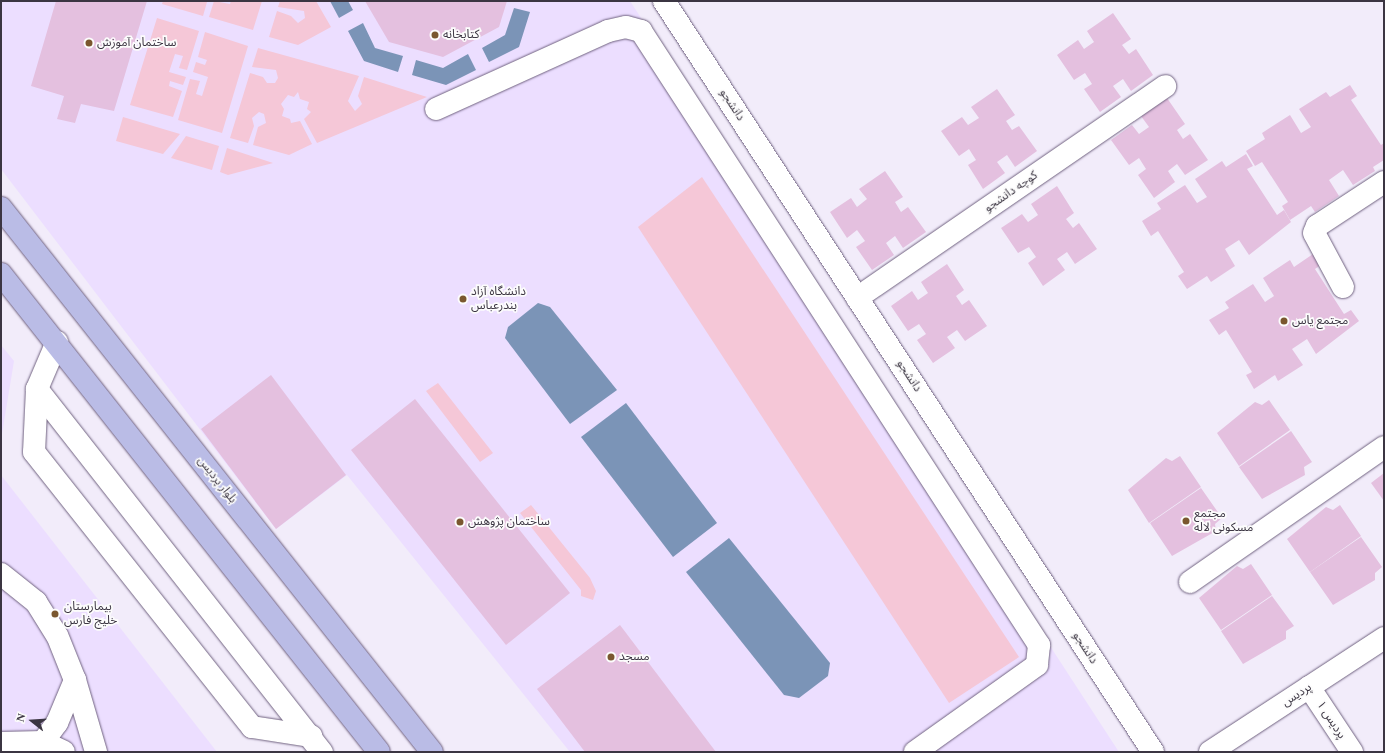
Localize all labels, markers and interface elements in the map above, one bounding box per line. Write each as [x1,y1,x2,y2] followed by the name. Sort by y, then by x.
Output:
[443,28,479,42] place label: کتابخانه
[430,30,440,40] marker: کتابخانه
[97,36,176,50] place label: ساختمان آموزش
[84,38,94,48] marker: ساختمان آموزش
[716,86,748,124] street label: دانشجو
[982,168,1040,216] street label: کوچه دانشجو
[471,285,526,313] place label: دانشگاه آزاد بندرعباس
[458,294,468,304] marker: دانشگاه آزاد بندرعباس
[1292,314,1348,328] place label: مجتمع یاس
[1279,316,1289,326] marker: مجتمع یاس
[893,357,925,395] street label: دانشجو
[194,454,240,506] street label: بلوار پردیس
[1194,507,1253,535] place label: مجتمع مسکونی لاله
[468,515,550,529] place label: ساختمان پژوهش
[1181,516,1191,526] marker: مجتمع مسکونی لاله
[455,517,465,527] marker: ساختمان پژوهش
[64,600,117,628] place label: بیمارستان خلیج فارس
[49,608,61,620] marker: بیمارستان خلیج فارس
[1069,629,1101,667] street label: دانشجو
[619,650,650,664] place label: مسجد
[606,652,616,662] marker: مسجد
[1279,680,1315,710] street label: پردیس
[1313,698,1349,742] street label: پردیس ۱
[12,701,52,741] north arrow
[14,712,27,723] text: N

